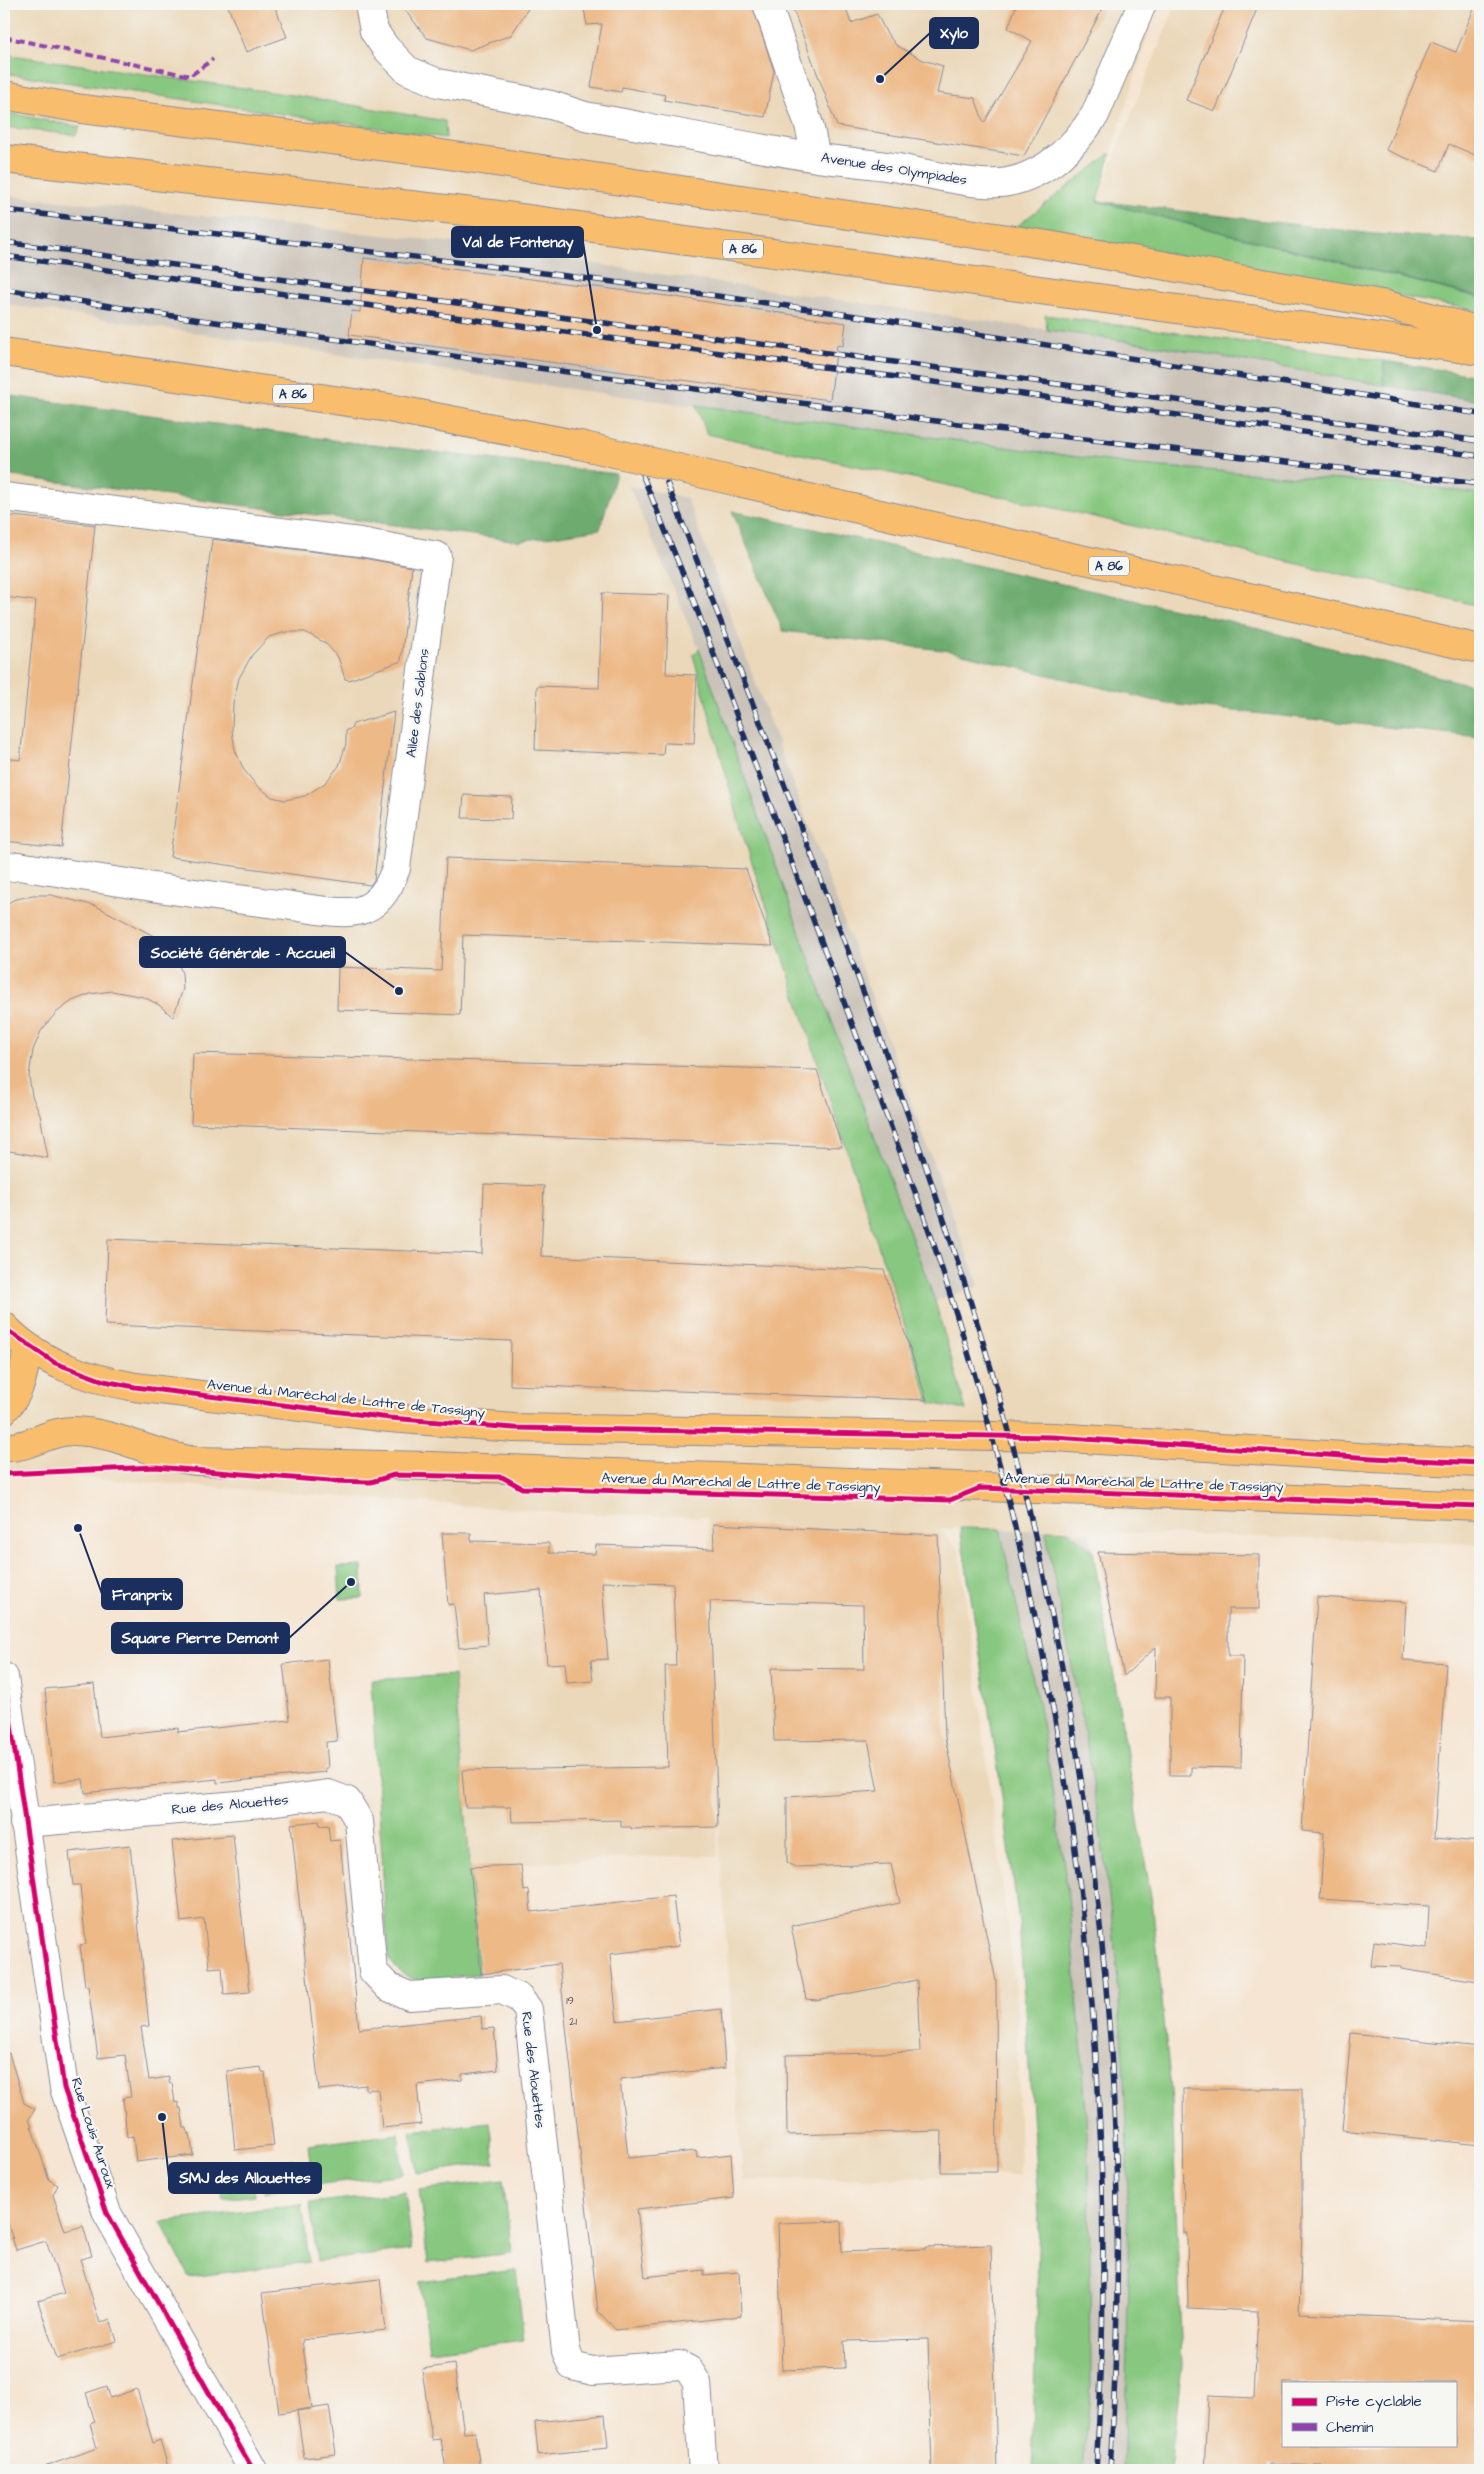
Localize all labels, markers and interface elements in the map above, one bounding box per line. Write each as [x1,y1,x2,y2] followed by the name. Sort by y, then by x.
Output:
[930,18,978,48] callout: Xylo
[940,23,969,45] text: Xylo
[820,148,968,190] street label: Avenue des Olympiades
[452,227,583,257] callout: Val de Fontenay
[461,232,574,254] text: Val de Fontenay
[723,240,763,258] road number: A 86
[273,384,313,404] road number: A 86
[1089,556,1129,576] road number: A 86
[401,647,435,759] street label: Allée des Sablons
[140,937,345,967] callout: Société Générale - Accueil
[150,943,336,964] text: Société Générale - Accueil
[206,1374,486,1424] street label: Avenue du Maréchal de Lattre de Tassigny
[601,1468,881,1498] street label: Avenue du Maréchal de Lattre de Tassigny
[1004,1468,1284,1498] street label: Avenue du Maréchal de Lattre de Tassigny
[102,1579,182,1609] callout: Franprix
[112,1585,173,1606] text: Franprix
[112,1623,289,1653] callout: Square Pierre Demont
[120,1628,279,1649] text: Square Pierre Demont
[171,1790,289,1820] street label: Rue des Alouettes
[566,1993,574,2008] house number: 19
[516,2011,550,2129] street label: Rue des Alouettes
[569,2014,577,2029] house number: 21
[66,2075,120,2191] street label: Rue Louis Auroux
[169,2163,321,2193] callout: SMJ des Allouettes
[178,2168,311,2189] text: SMJ des Allouettes
[1282,2382,1456,2446] legend
[1326,2391,1422,2413] text: Piste cyclable
[1326,2417,1374,2438] text: Chemin

